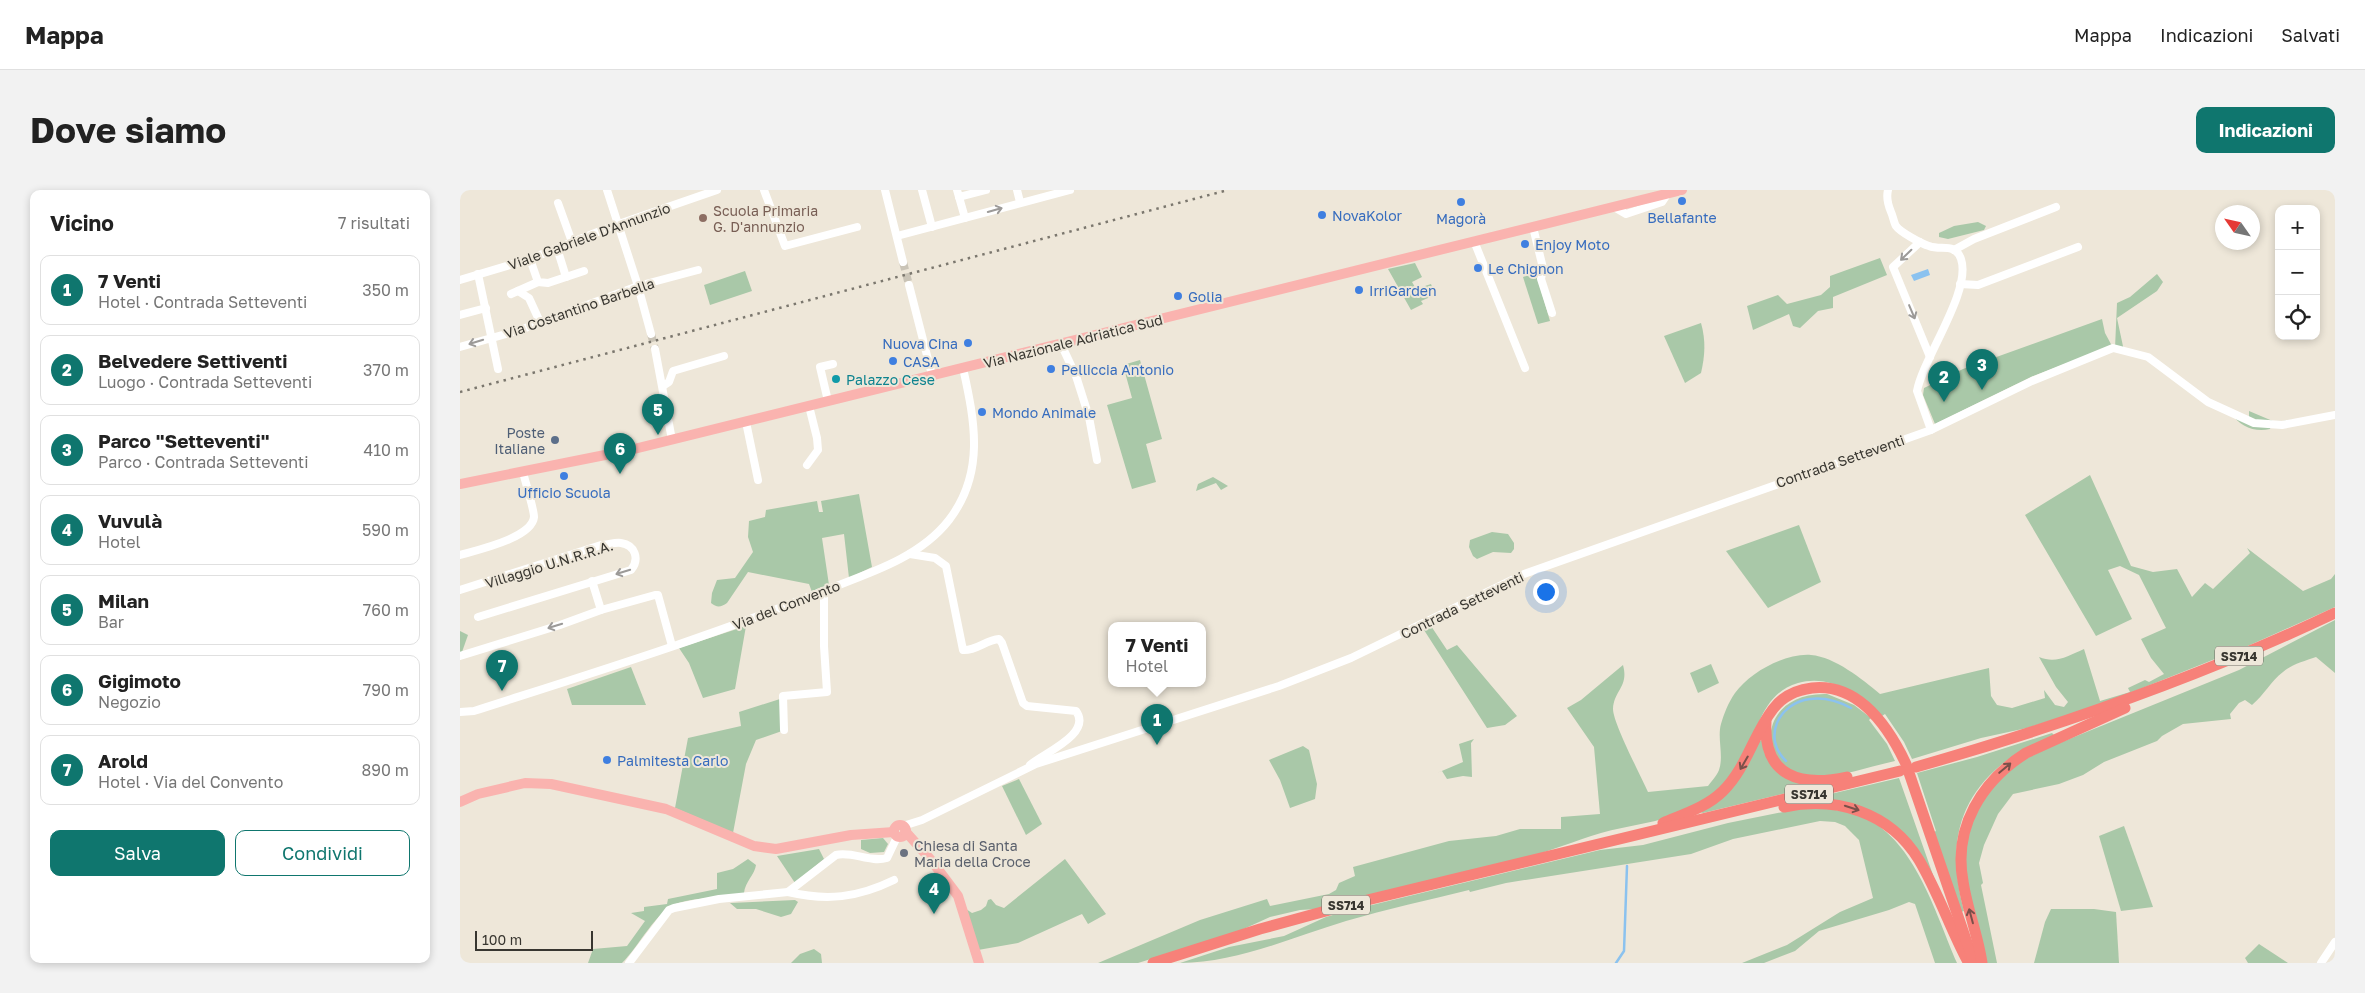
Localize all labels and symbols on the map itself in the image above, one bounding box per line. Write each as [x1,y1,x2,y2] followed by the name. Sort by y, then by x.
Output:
[1676,195,1688,207] marker: Bellafante
[1455,196,1467,208] marker: Magorà
[506,199,672,273] street label: Viale Gabriele D'Annunzio
[713,202,818,235] place label: Scuola Primaria G. D'annunzio
[987,204,1003,214] one-way arrow
[2215,205,2260,250] north arrow
[1332,207,1403,224] place label: NovaKolor
[1316,209,1328,221] marker: NovaKolor
[1647,209,1717,226] place label: Bellafante
[1436,210,1486,227] place label: Magorà
[697,212,709,224] marker: Scuola Primaria G. D'annunzio
[1535,236,1610,253] place label: Enjoy Moto
[1519,238,1531,250] marker: Enjoy Moto
[1900,249,1913,261] one-way arrow
[1488,260,1564,277] place label: Le Chignon
[1472,262,1484,274] marker: Le Chignon
[501,274,657,342] street label: Via Costantino Barbella
[1369,282,1437,299] place label: IrriGarden
[1353,284,1365,296] marker: IrriGarden
[1188,288,1222,305] place label: Golia
[1172,290,1184,302] marker: Golia
[1907,304,1917,319] one-way arrow
[982,310,1164,372] street label: Via Nazionale Adriatica Sud
[882,335,958,352] place label: Nuova Cina
[962,337,974,349] marker: Nuova Cina
[468,338,484,348] one-way arrow
[1966,349,1998,390] pin: 3
[903,353,940,370] place label: CASA
[887,355,899,367] marker: CASA
[1061,361,1174,378] place label: Pelliccia Antonio
[1928,361,1960,402] pin: 2
[1045,363,1057,375] marker: Pelliccia Antonio
[846,371,935,388] place label: Palazzo Cese
[830,373,842,385] marker: Palazzo Cese
[642,394,674,435] pin: 5
[992,404,1096,421] place label: Mondo Animale
[976,406,988,418] marker: Mondo Animale
[494,424,545,457] place label: Poste Italiane
[1774,431,1906,491] street label: Contrada Setteventi
[604,433,636,474] pin: 6
[549,434,561,446] marker: Poste Italiane
[558,470,570,482] marker: Ufficio Scuola
[517,484,611,501] place label: Ufficio Scuola
[483,536,615,592] street label: Villaggio U.N.R.R.A.
[615,568,631,578] one-way arrow
[1398,568,1526,642] street label: Contrada Setteventi
[730,577,842,633] street label: Via del Convento
[1533,579,1559,605] your location
[547,622,563,632] one-way arrow
[2215,646,2263,666] road number: SS714
[486,650,518,691] pin: 7
[1141,704,1173,745] pin: 1
[617,752,728,769] place label: Palmitesta Carlo
[601,754,613,766] marker: Palmitesta Carlo
[1739,756,1749,770] one-way arrow
[1998,762,2011,773] one-way arrow
[1785,784,1833,804] road number: SS714
[1844,804,1860,813] one-way arrow
[914,837,1031,870] place label: Chiesa di Santa Maria della Croce
[898,847,910,859] marker: Chiesa di Santa Maria della Croce
[918,873,950,914] pin: 4
[1322,896,1370,914] road number: SS714
[1966,908,1975,924] one-way arrow
[475,928,592,951] scale bar

